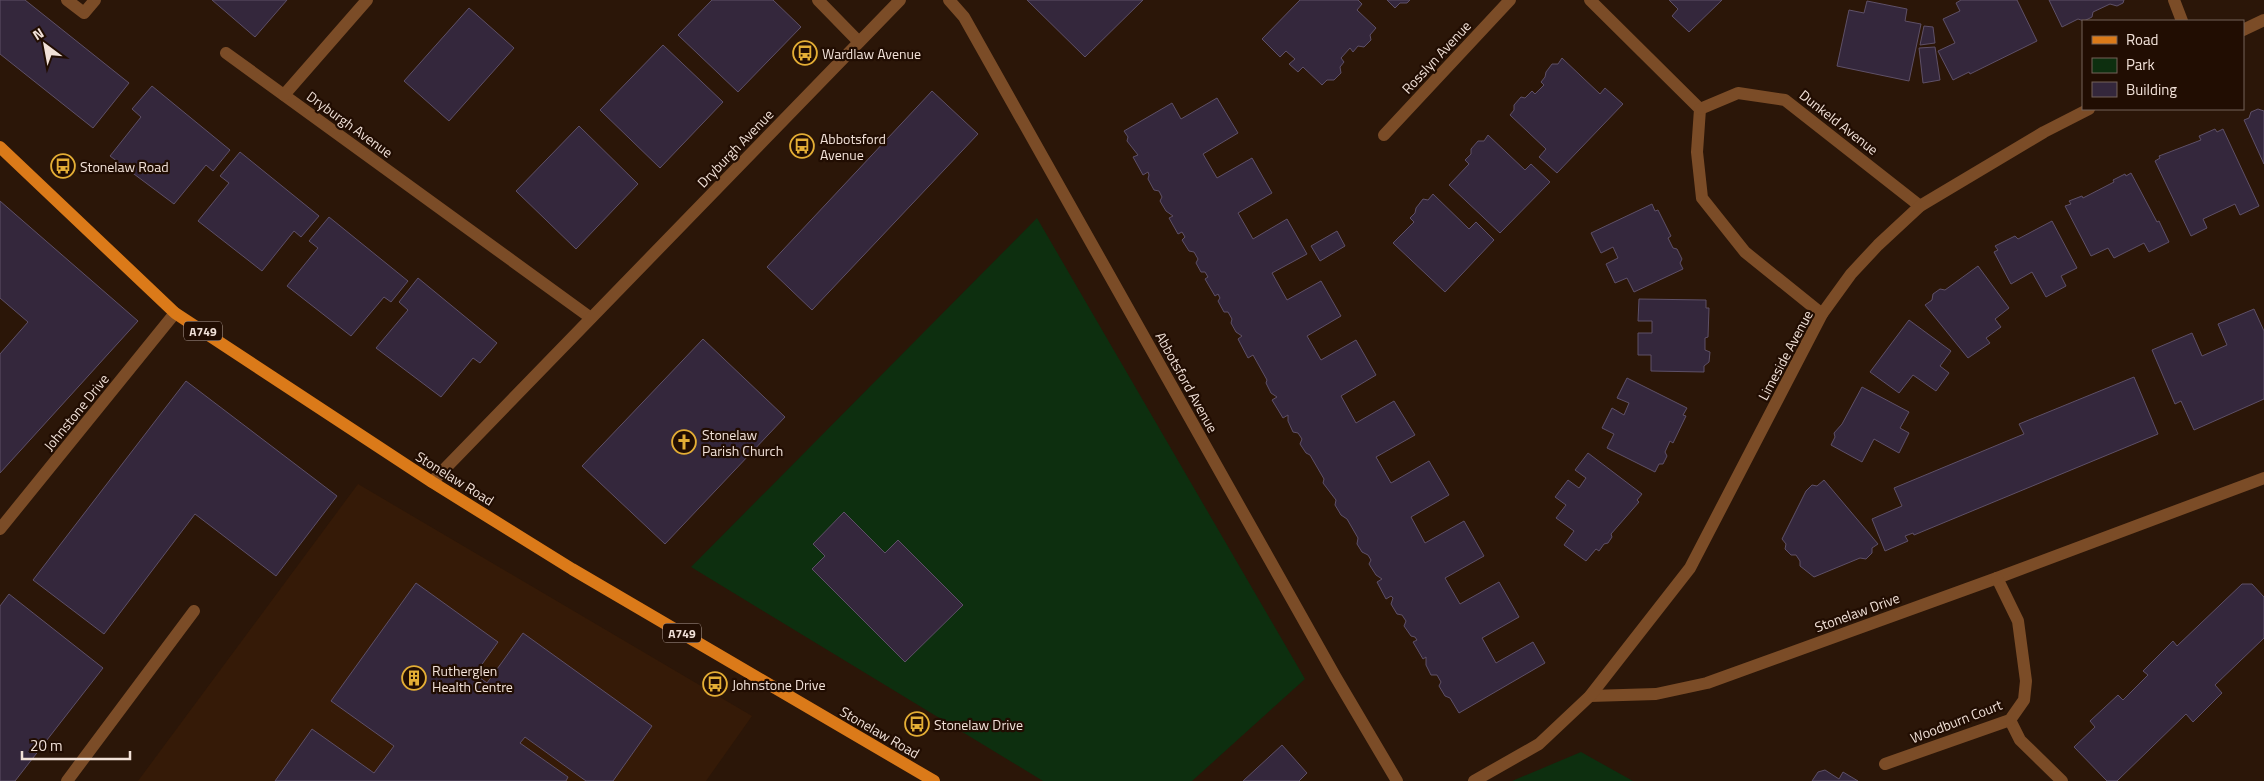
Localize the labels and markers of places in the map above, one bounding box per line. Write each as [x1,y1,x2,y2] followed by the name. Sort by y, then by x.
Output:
[792,40,818,66] bus stop icon: Wardlaw Avenue
[822,43,921,64] place label: Wardlaw Avenue
[820,128,886,165] place label: Abbotsford Avenue
[789,133,815,159] bus stop icon: Abbotsford Avenue
[50,153,76,179] bus stop icon: Stonelaw Road
[80,156,169,177] place label: Stonelaw Road
[702,424,783,461] place label: Stonelaw Parish Church
[671,429,697,455] church icon: Stonelaw Parish Church
[432,660,513,697] place label: Rutherglen Health Centre
[401,665,427,691] building icon: Rutherglen Health Centre
[702,671,728,697] bus stop icon: Johnstone Drive
[732,674,826,695] place label: Johnstone Drive
[904,711,930,737] bus stop icon: Stonelaw Drive
[934,714,1023,735] place label: Stonelaw Drive

